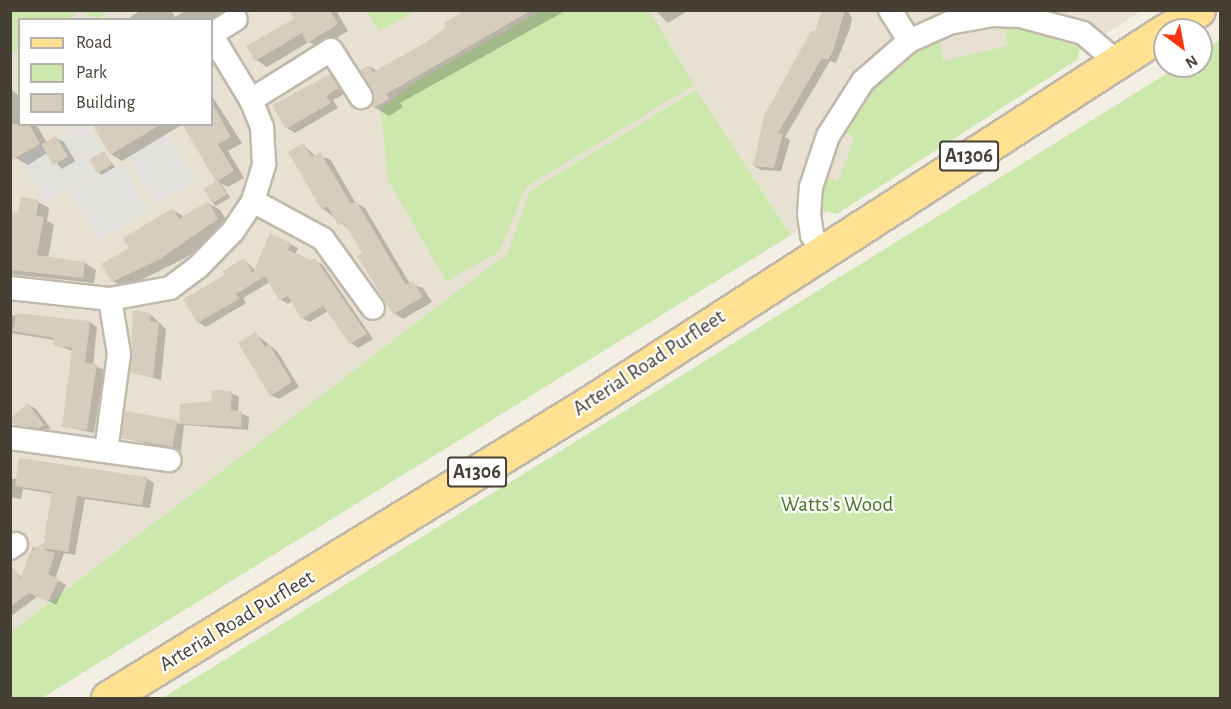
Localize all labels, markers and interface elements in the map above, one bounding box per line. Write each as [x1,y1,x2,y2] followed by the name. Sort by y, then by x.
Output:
[18,18,213,126] legend
[1153,18,1213,78] north arrow
[76,34,112,52] text: Road
[1183,52,1200,71] text: N
[76,64,107,82] text: Park
[76,94,135,112] text: Building
[939,139,999,173] road number: A1306
[568,304,730,422] street label: Arterial Road Purfleet
[447,455,507,489] road number: A1306
[781,492,893,518] park label: Watts's Wood
[155,565,319,677] street label: Arterial Road Purfleet

